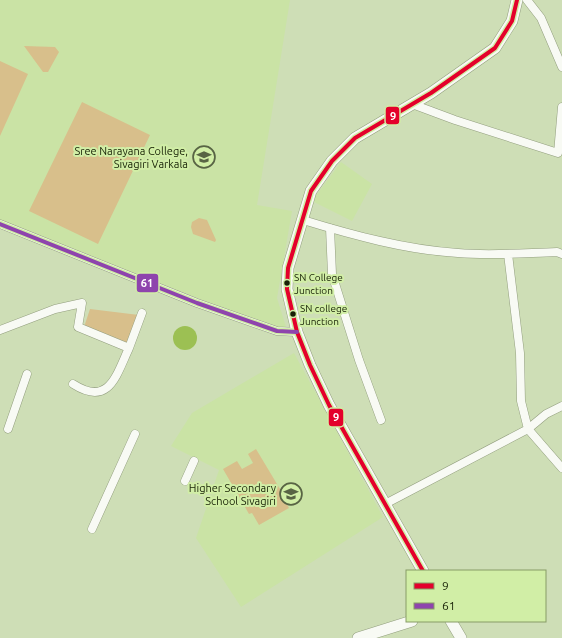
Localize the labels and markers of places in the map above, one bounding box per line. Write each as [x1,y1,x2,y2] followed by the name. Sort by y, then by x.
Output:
[191,144,217,170] school or university icon: Sree Narayana College, Sivagiri Varkala
[75,145,188,170] place label: Sree Narayana College, Sivagiri Varkala
[294,272,343,296] place label: SN College Junction
[282,278,292,288] marker: SN College Junction
[300,303,347,327] place label: SN college Junction
[288,309,298,319] marker: SN college Junction
[278,481,304,507] school or university icon: Higher Secondary School Sivagiri
[189,482,277,507] place label: Higher Secondary School Sivagiri

